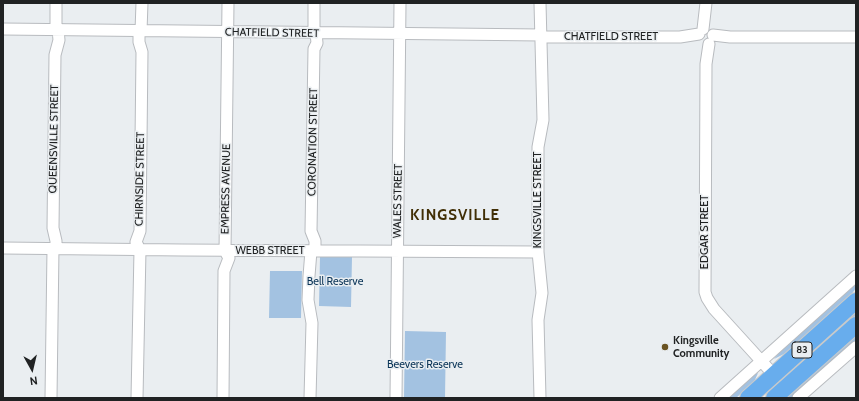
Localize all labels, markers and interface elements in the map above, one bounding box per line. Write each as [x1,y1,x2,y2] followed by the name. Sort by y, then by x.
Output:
[225,26,319,40] street label: CHATFIELD STREET
[564,30,658,44] street label: CHATFIELD STREET
[46,84,62,194] street label: QUEENSVILLE STREET
[305,88,321,196] street label: CORONATION STREET
[133,132,147,226] street label: CHIRNSIDE STREET
[219,144,233,234] street label: EMPRESS AVENUE
[531,152,545,248] street label: KINGSVILLE STREET
[391,164,405,238] street label: WALES STREET
[698,195,712,269] street label: EDGAR STREET
[410,207,500,225] district label: KINGSVILLE
[235,244,305,258] street label: WEBB STREET
[307,275,363,289] park label: Bell Reserve
[673,334,729,360] place label: Kingsville Community
[660,342,670,352] marker: Kingsville Community
[792,342,812,358] road number: 83
[12,349,52,389] north arrow
[387,358,463,372] park label: Beevers Reserve
[29,373,38,388] text: N

